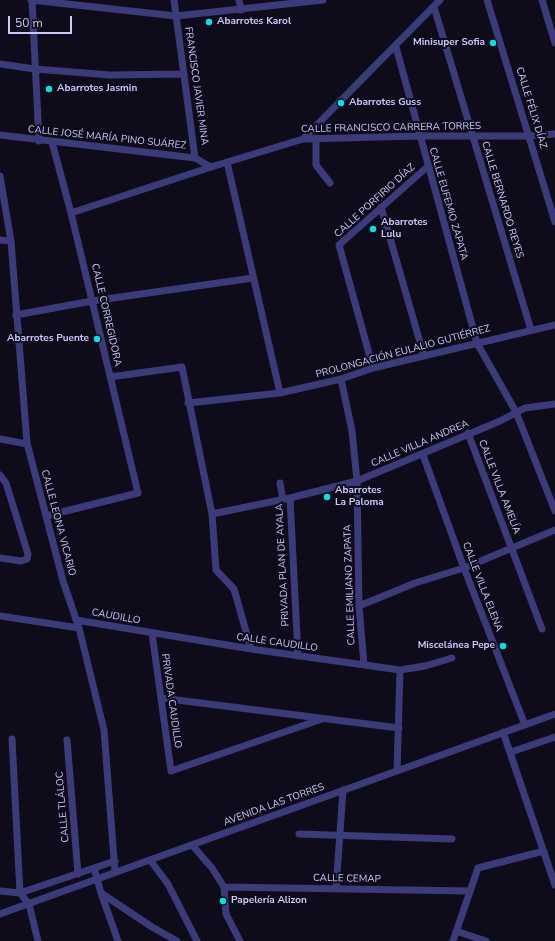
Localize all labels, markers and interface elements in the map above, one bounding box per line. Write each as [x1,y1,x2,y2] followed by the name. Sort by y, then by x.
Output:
[10,8,74,34] scale bar
[15,15,43,31] text: 50 m
[217,16,291,28] place label: Abarrotes Karol
[204,17,214,27] marker: Abarrotes Karol
[182,26,210,146] street label: FRANCISCO JAVIER MINA
[413,37,485,49] place label: Minisuper Sofia
[488,38,498,48] marker: Minisuper Sofia
[513,66,549,150] street label: CALLE FÉLIX DÍAZ
[57,83,137,95] place label: Abarrotes Jasmin
[44,84,54,94] marker: Abarrotes Jasmin
[349,97,421,109] place label: Abarrotes Guss
[336,98,346,108] marker: Abarrotes Guss
[301,120,481,136] street label: CALLE FRANCISCO CARRERA TORRES
[27,124,187,152] street label: CALLE JOSÉ MARÍA PINO SUÁREZ
[478,140,526,260] street label: CALLE BERNARDO REYES
[426,146,470,262] street label: CALLE EUFEMIO ZAPATA
[332,162,418,240] street label: CALLE PORFIRIO DÍAZ
[381,217,427,240] place label: Abarrotes Lulu
[368,224,378,234] marker: Abarrotes Lulu
[88,262,124,368] street label: CALLE CORREGIDORA
[314,323,492,381] street label: PROLONGACIÓN EULALIO GUTIÉRREZ
[7,333,89,345] place label: Abarrotes Puente
[92,334,102,344] marker: Abarrotes Puente
[369,418,471,470] street label: CALLE VILLA ANDREA
[475,438,523,536] street label: CALLE VILLA AMELÍA
[38,469,78,577] street label: CALLE LEONA VICARIO
[335,485,384,508] place label: Abarrotes La Paloma
[322,492,332,502] marker: Abarrotes La Paloma
[274,503,292,627] street label: PRIVADA PLAN DE AYALA
[342,524,358,646] street label: CALLE EMILIANO ZAPATA
[459,541,505,633] street label: CALLE VILLA ELENA
[91,607,141,627] street label: CAUDILLO
[235,631,319,655] street label: CALLE CAUDILLO
[418,640,495,652] place label: Miscelánea Pepe
[498,641,508,651] marker: Miscelánea Pepe
[158,653,184,749] street label: PRIVADA CAUDILLO
[54,771,72,843] street label: CALLE TLÁLOC
[222,781,326,829] street label: AVENIDA LAS TORRES
[313,872,381,886] street label: CALLE CEMAP
[231,895,307,907] place label: Papelería Alizon
[218,896,228,906] marker: Papelería Alizon

